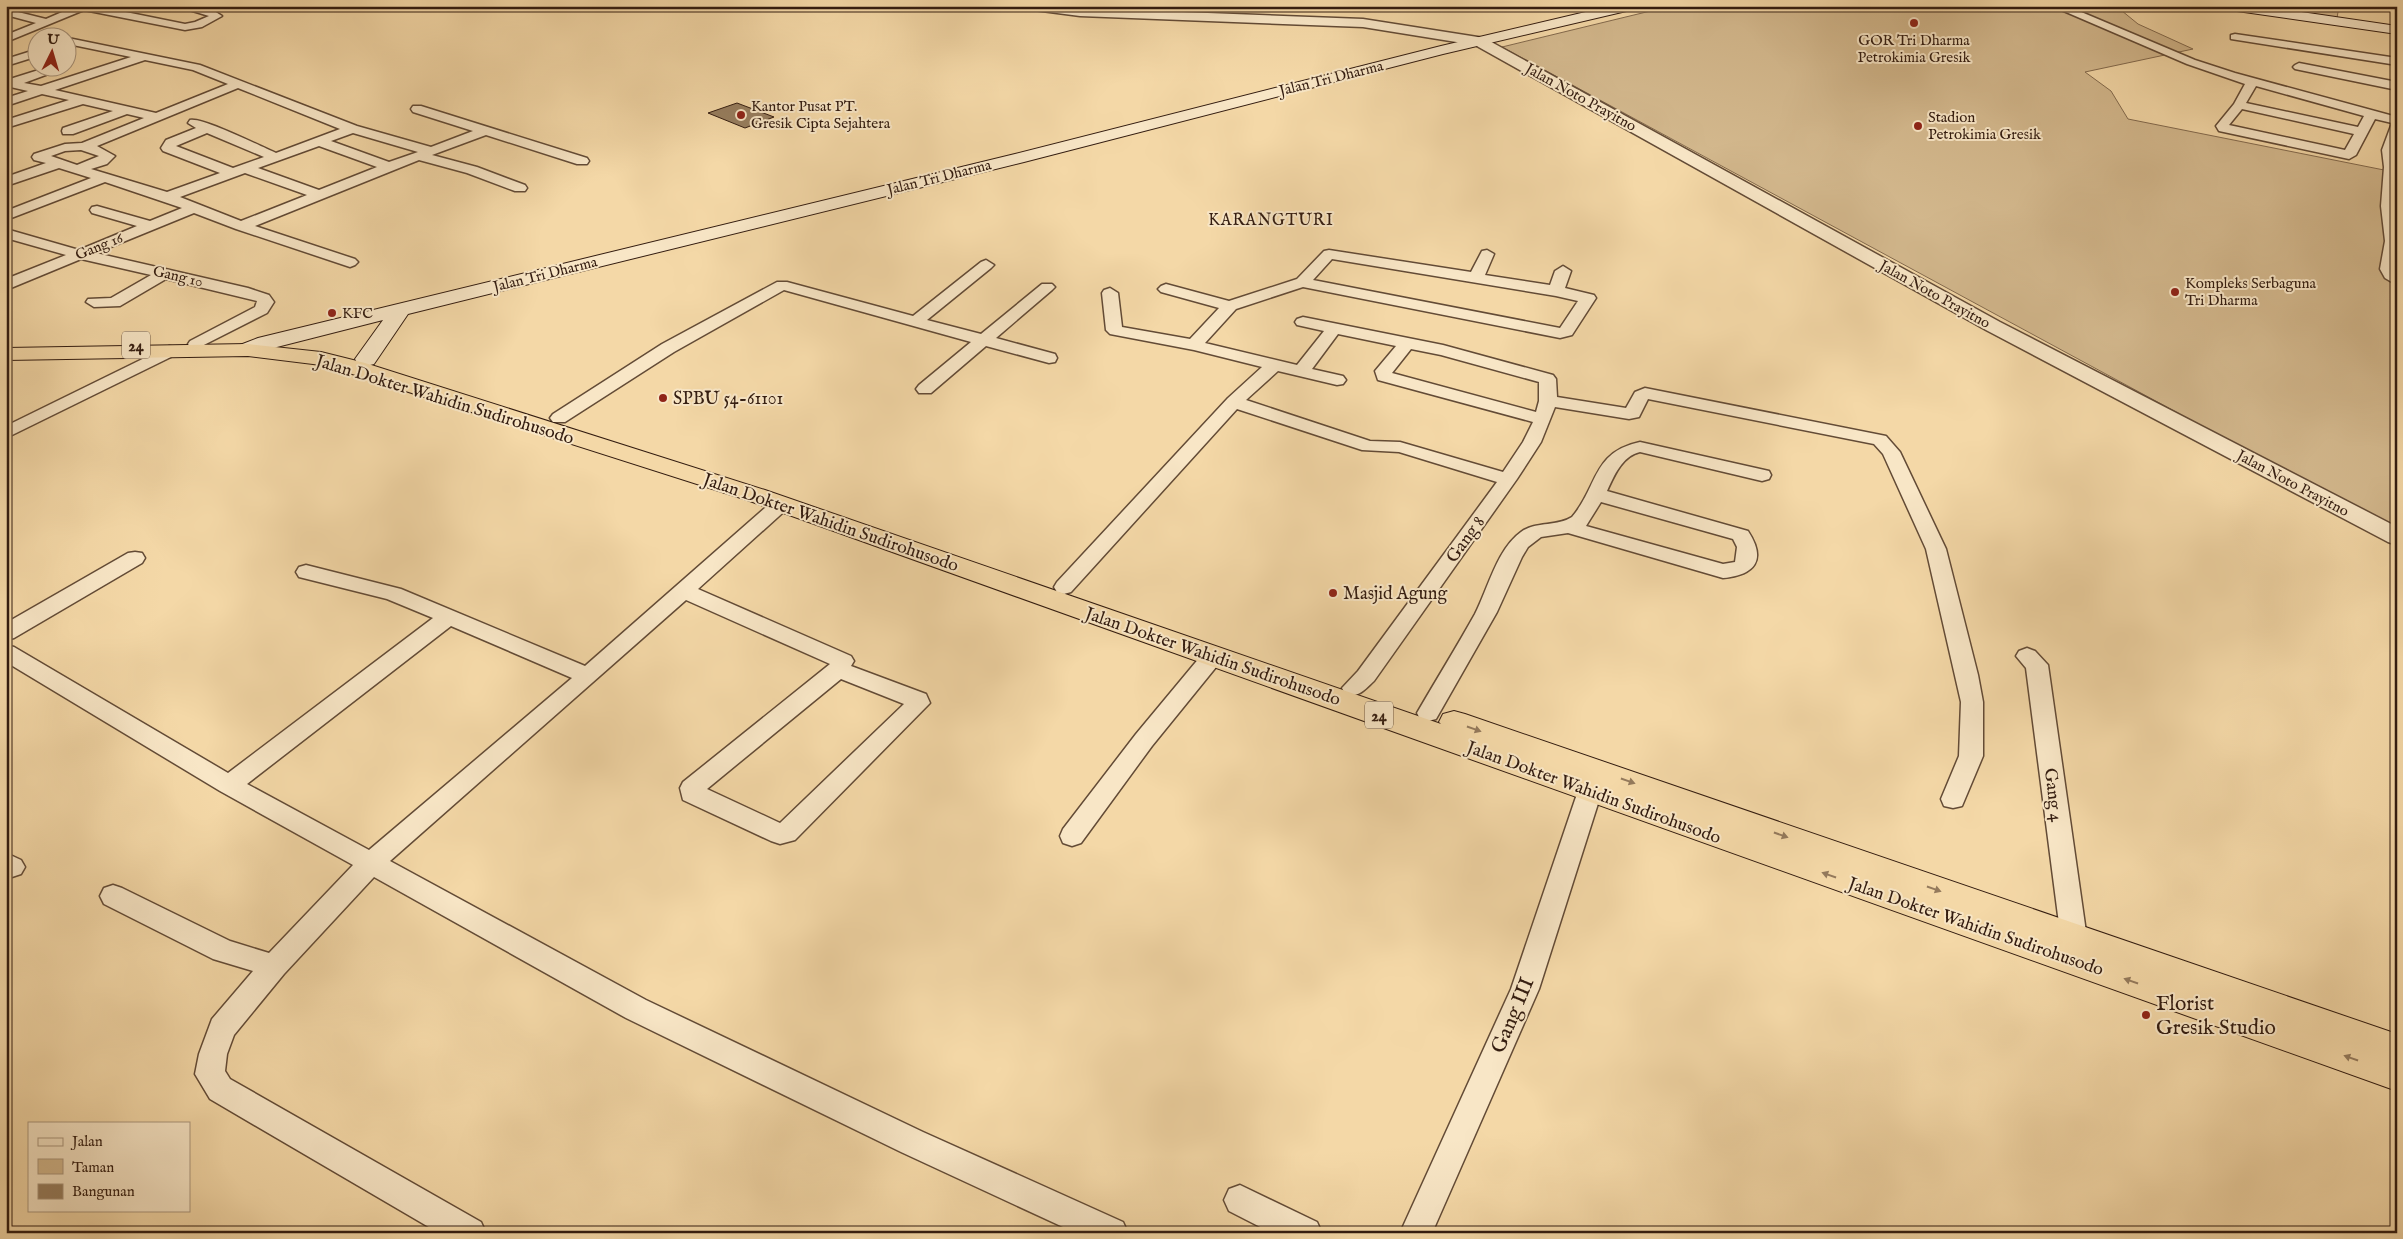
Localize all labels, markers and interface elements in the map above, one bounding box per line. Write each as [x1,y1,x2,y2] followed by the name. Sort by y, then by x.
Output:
[1908,17,1920,29] marker: GOR Tri Dharma Petrokimia Gresik
[28,28,78,78] north arrow
[45,30,61,50] text: U
[1857,31,1971,67] place label: GOR Tri Dharma Petrokimia Gresik
[1275,56,1386,101] street label: Jalan Tri Dharma
[1520,58,1640,136] street label: Jalan Noto Prayitno
[751,97,891,133] place label: Kantor Pusat PT. Gresik Cipta Sejahtera
[1928,108,2042,144] place label: Stadion Petrokimia Gresik
[735,109,747,121] marker: Kantor Pusat PT. Gresik Cipta Sejahtera
[1912,120,1924,132] marker: Stadion Petrokimia Gresik
[883,155,994,200] street label: Jalan Tri Dharma
[1208,211,1334,231] district label: KARANGTURI
[73,228,126,265] street label: Gang 16
[489,252,600,297] street label: Jalan Tri Dharma
[1874,255,1994,333] street label: Jalan Noto Prayitno
[151,262,205,291] street label: Gang 10
[2185,274,2317,310] place label: Kompleks Serbaguna Tri Dharma
[2169,286,2181,298] marker: Kompleks Serbaguna Tri Dharma
[342,304,373,323] place label: KFC
[326,307,338,319] marker: KFC
[122,332,150,358] road number: 24
[311,350,577,451] street label: Jalan Dokter Wahidin Sudirohusodo
[673,388,783,411] place label: SPBU 54-61101
[657,392,669,404] marker: SPBU 54-61101
[2232,445,2352,521] street label: Jalan Noto Prayitno
[698,468,962,578] street label: Jalan Dokter Wahidin Sudirohusodo
[1441,512,1491,568] street label: Gang 8
[1343,583,1447,606] place label: Masjid Agung
[1327,587,1339,599] marker: Masjid Agung
[1080,602,1344,712] street label: Jalan Dokter Wahidin Sudirohusodo
[1365,702,1393,728] road number: 24
[1467,725,1482,733] one-way arrow
[1461,736,1724,850] street label: Jalan Dokter Wahidin Sudirohusodo
[2038,767,2067,824] street label: Gang 4
[1621,777,1636,785] one-way arrow
[1774,831,1789,839] one-way arrow
[1822,871,1837,878] one-way arrow
[1843,872,2107,982] street label: Jalan Dokter Wahidin Sudirohusodo
[1927,886,1942,893] one-way arrow
[1485,973,1541,1058] street label: Gang III
[2124,977,2139,984] one-way arrow
[2156,991,2276,1042] place label: Florist Gresik Studio
[2140,1009,2152,1021] marker: Florist Gresik Studio
[2343,1054,2358,1061] one-way arrow
[28,1122,190,1212] legend
[70,1132,103,1151] text: Jalan
[72,1158,114,1177] text: Taman
[72,1182,135,1201] text: Bangunan

